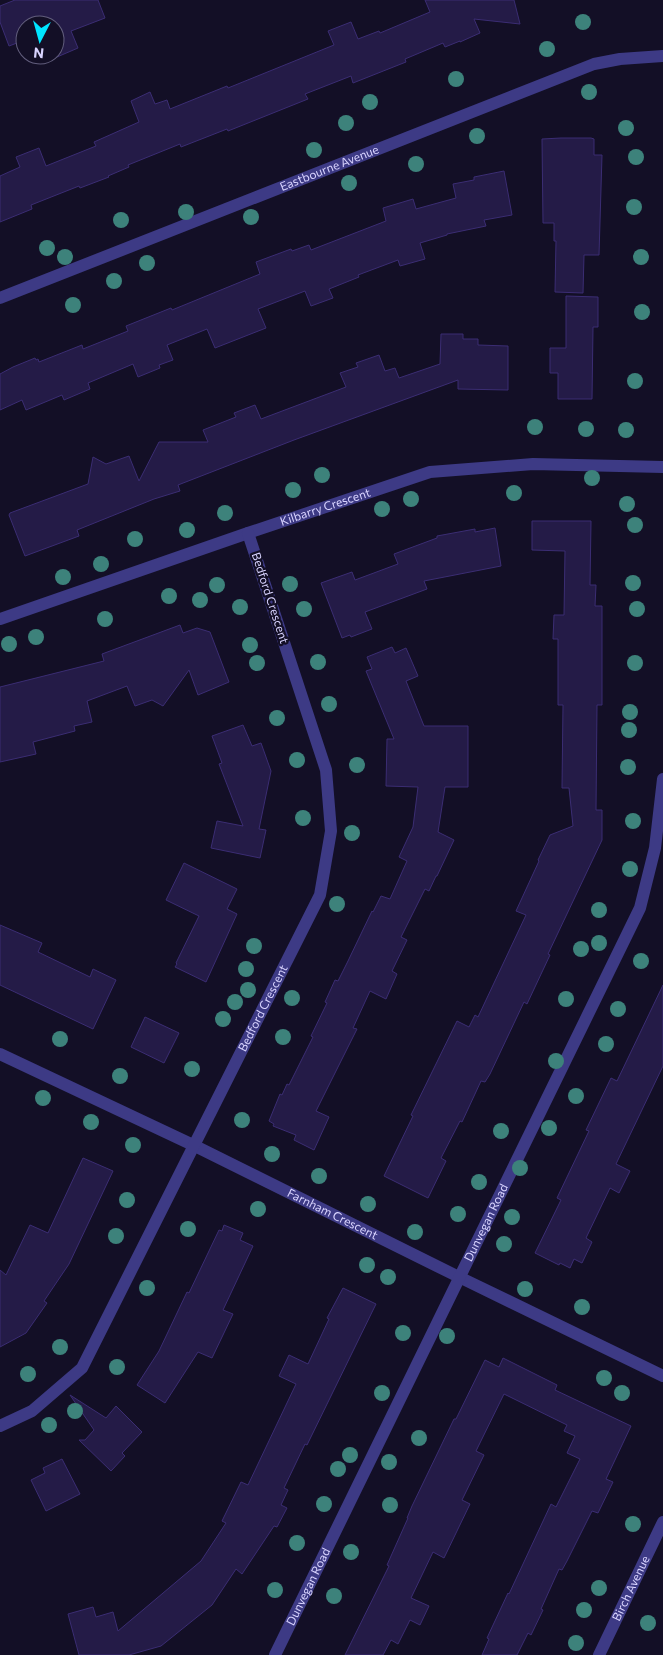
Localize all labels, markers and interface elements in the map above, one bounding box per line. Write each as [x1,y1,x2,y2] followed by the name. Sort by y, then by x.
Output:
[15,15,65,65] north arrow
[32,44,45,62] text: N
[278,142,380,193] street label: Eastbourne Avenue
[278,484,372,528] street label: Kilbarry Crescent
[250,550,292,645] street label: Bedford Crescent
[234,962,290,1053] street label: Bedford Crescent
[460,1181,510,1263] street label: Dunvegan Road
[285,1185,381,1242] street label: Farnham Crescent
[283,1545,332,1627] street label: Dunvegan Road
[609,1553,652,1623] street label: Birch Avenue

